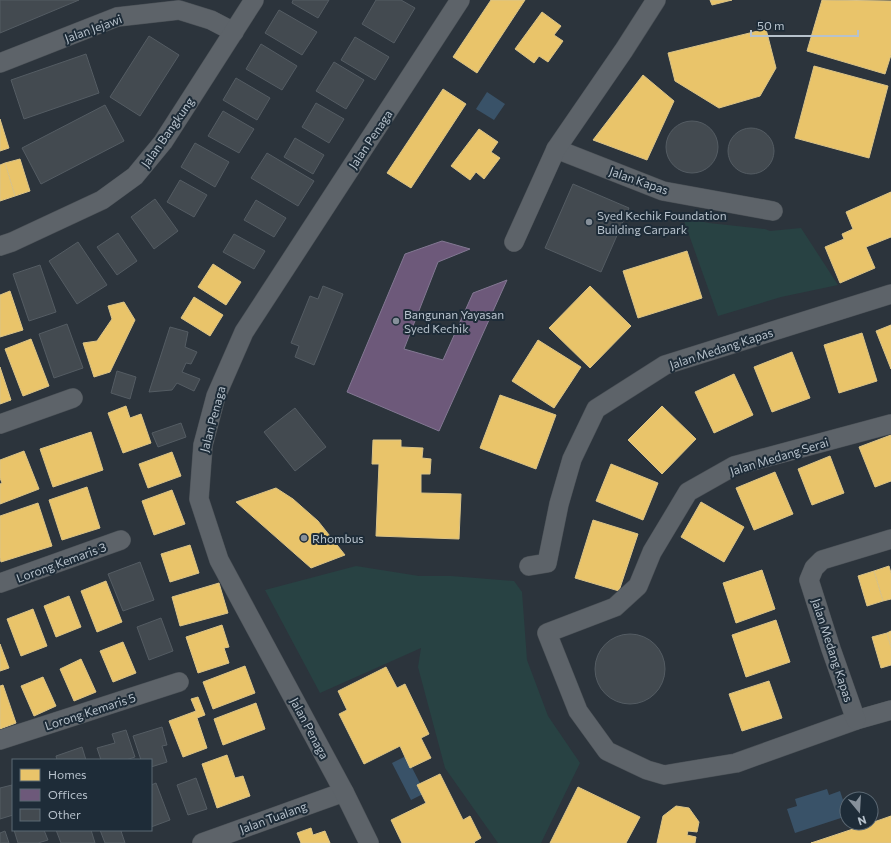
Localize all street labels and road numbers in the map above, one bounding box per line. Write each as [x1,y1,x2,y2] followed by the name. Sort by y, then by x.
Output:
[62,11,124,46] street label: Jalan Jejawi
[138,94,197,170] street label: Jalan Bangkung
[345,107,396,172] street label: Jalan Penaga
[607,163,670,198] street label: Jalan Kapas
[667,325,775,372] street label: Jalan Medang Kapas
[196,384,228,454] street label: Jalan Penaga
[728,434,830,479] street label: Jalan Medang Serai
[14,539,108,585] street label: Lorong Kemaris 3
[809,596,856,704] street label: Jalan Medang Kapas
[43,690,137,732] street label: Lorong Kemaris 5
[287,695,332,762] street label: Jalan Penaga
[237,798,309,837] street label: Jalan Tualang

